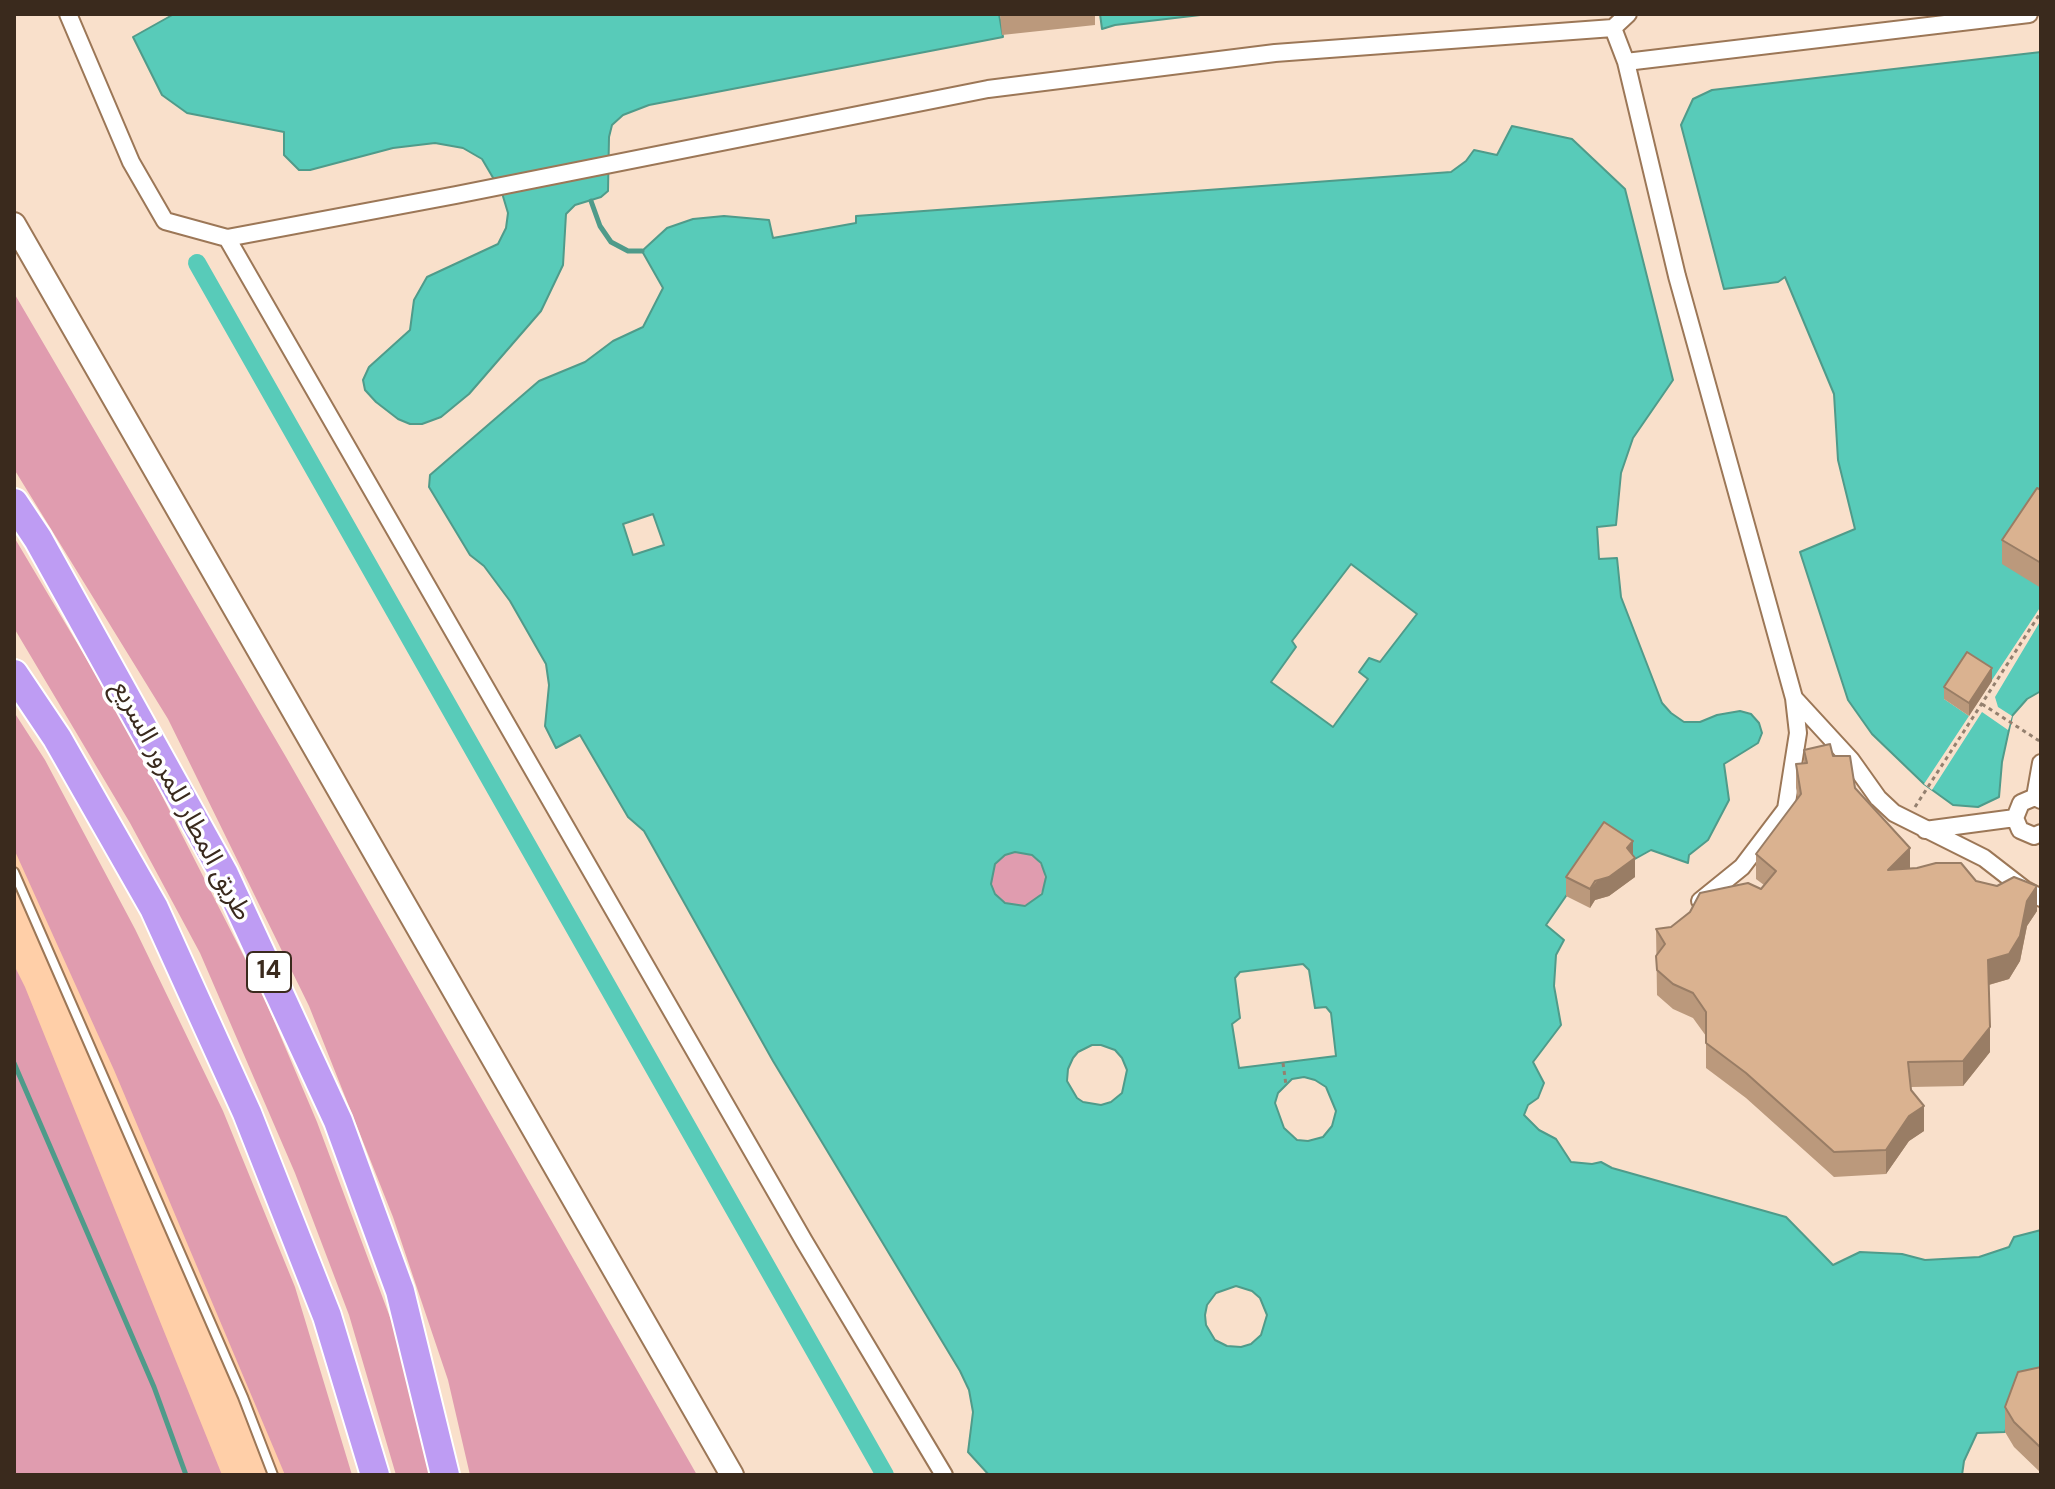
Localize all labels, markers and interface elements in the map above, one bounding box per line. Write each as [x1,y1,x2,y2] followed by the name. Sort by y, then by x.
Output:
[104,676,258,926] street label: طريق المطار للمرور السريع
[247,952,291,992] road number: 14

